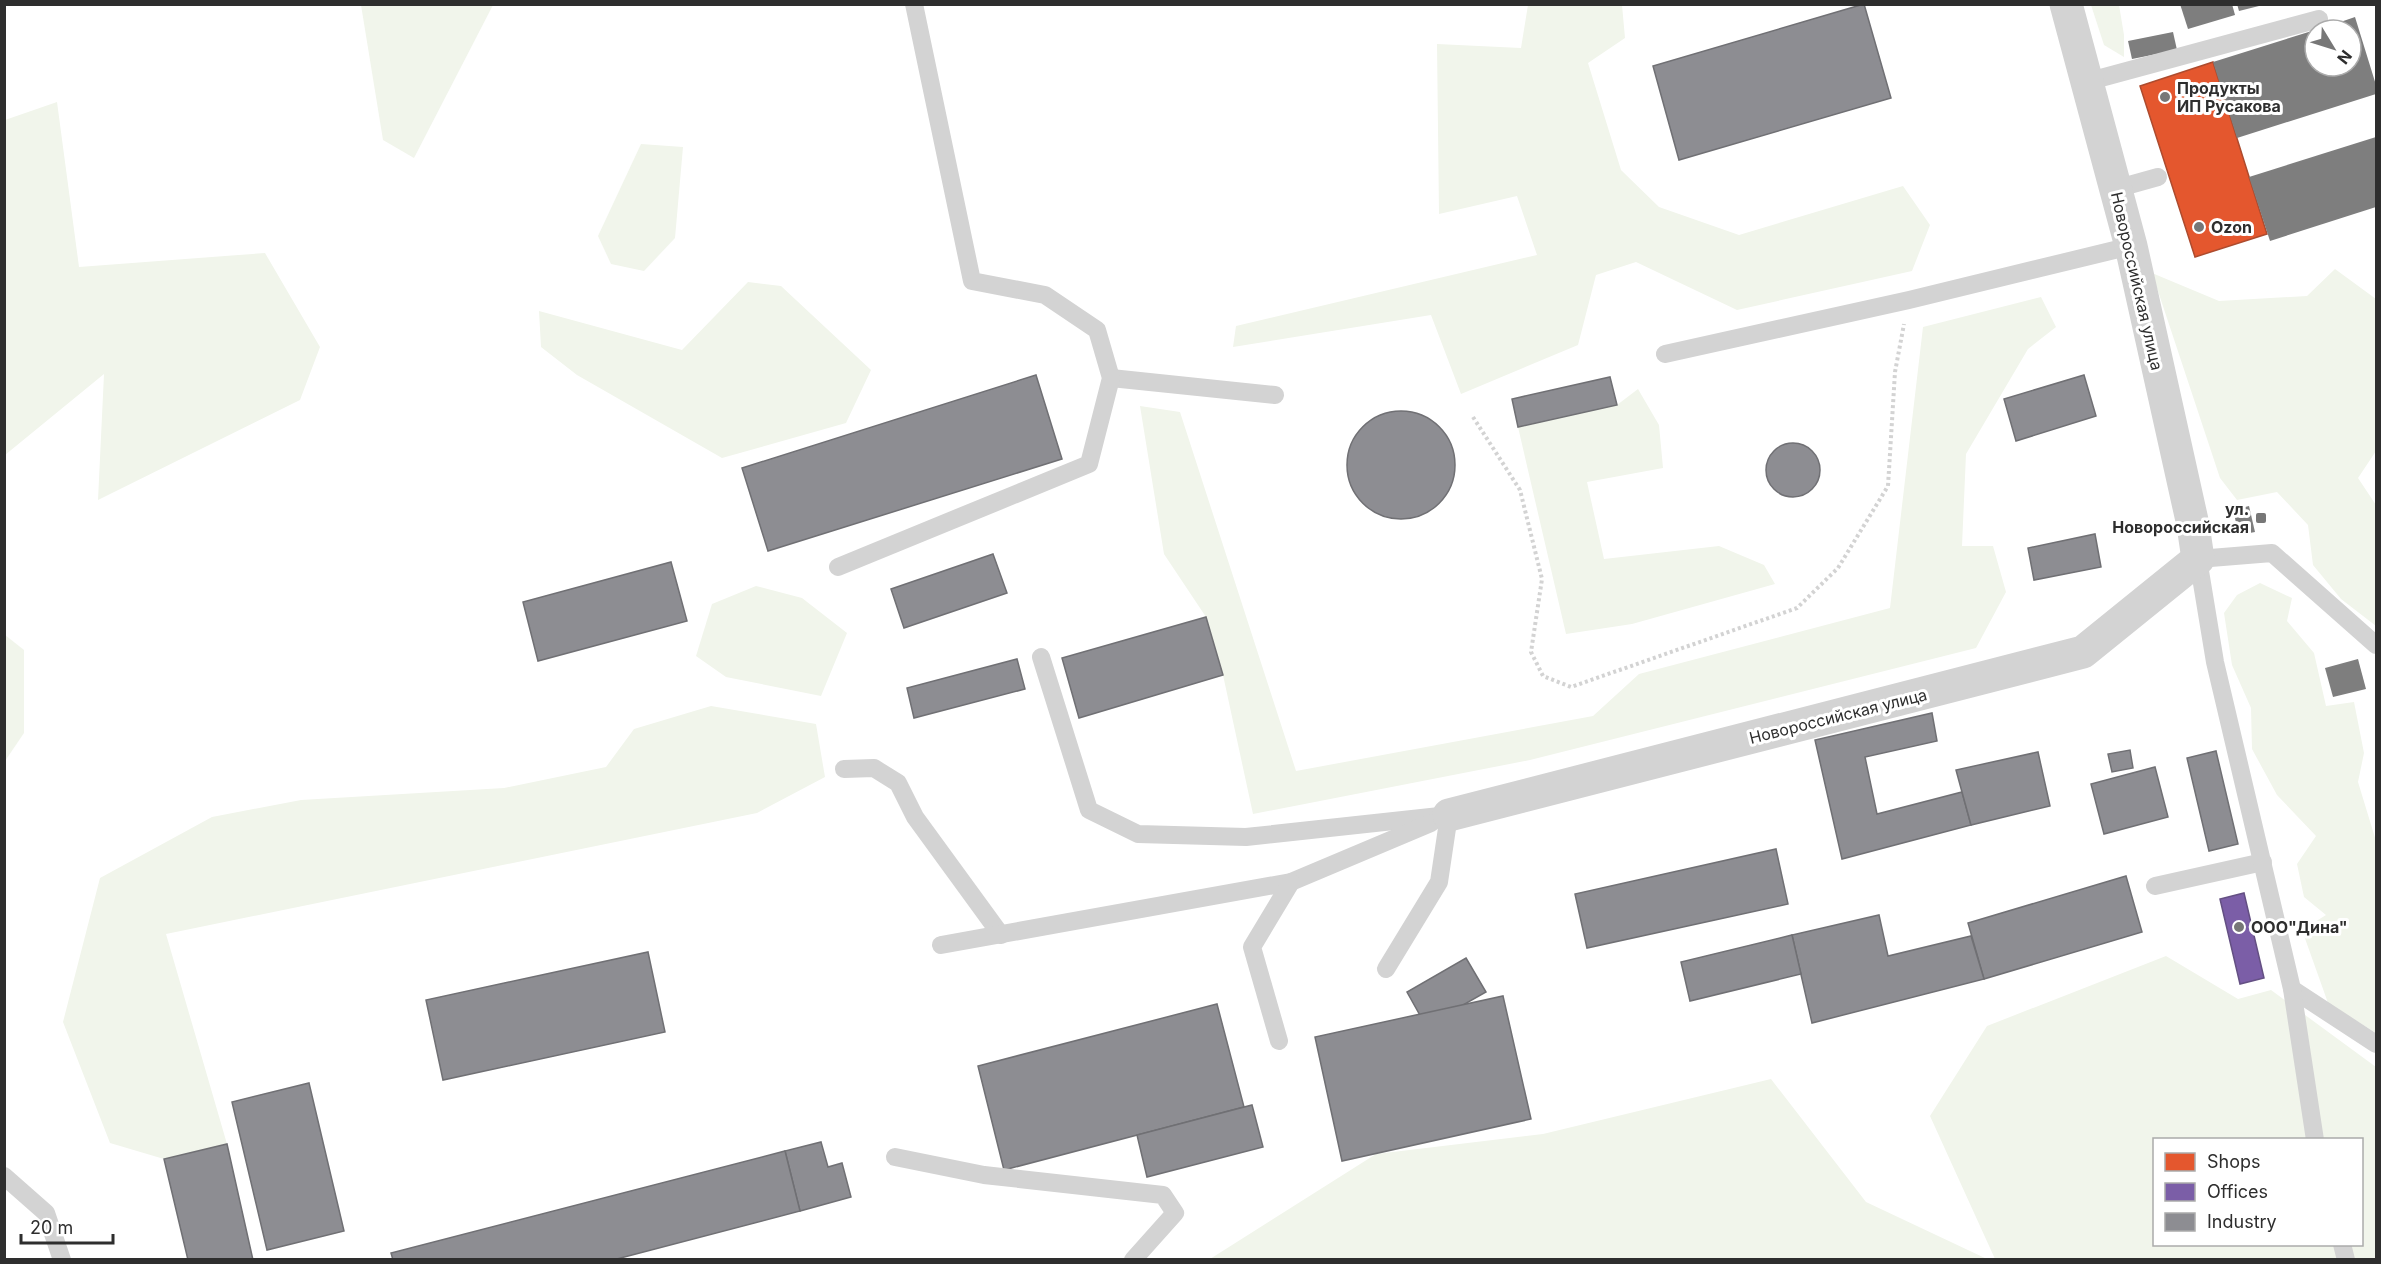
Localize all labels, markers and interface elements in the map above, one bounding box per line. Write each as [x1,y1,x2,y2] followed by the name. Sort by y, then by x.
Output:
[2303,18,2363,78] north arrow
[2333,46,2356,68] text: N
[2177,78,2281,116] place label: Продукты ИП Русакова
[2158,90,2172,104] marker: Продукты ИП Русакова
[2107,190,2167,372] street label: Новороссийская улица
[2211,217,2252,237] place label: Ozon
[2192,220,2206,234] marker: Ozon
[2112,499,2249,537] place label: ул. Новороссийская
[2254,511,2268,525] marker: ул. Новороссийская
[1747,684,1929,748] street label: Новороссийская улица
[2251,917,2348,937] place label: ООО"Дина"
[2232,920,2246,934] marker: ООО"Дина"
[2153,1138,2363,1246] legend
[2207,1151,2261,1172] text: Shops
[2207,1181,2268,1202] text: Offices
[21,1207,112,1245] scale bar
[2207,1211,2277,1232] text: Industry
[30,1217,73,1238] text: 20 m

